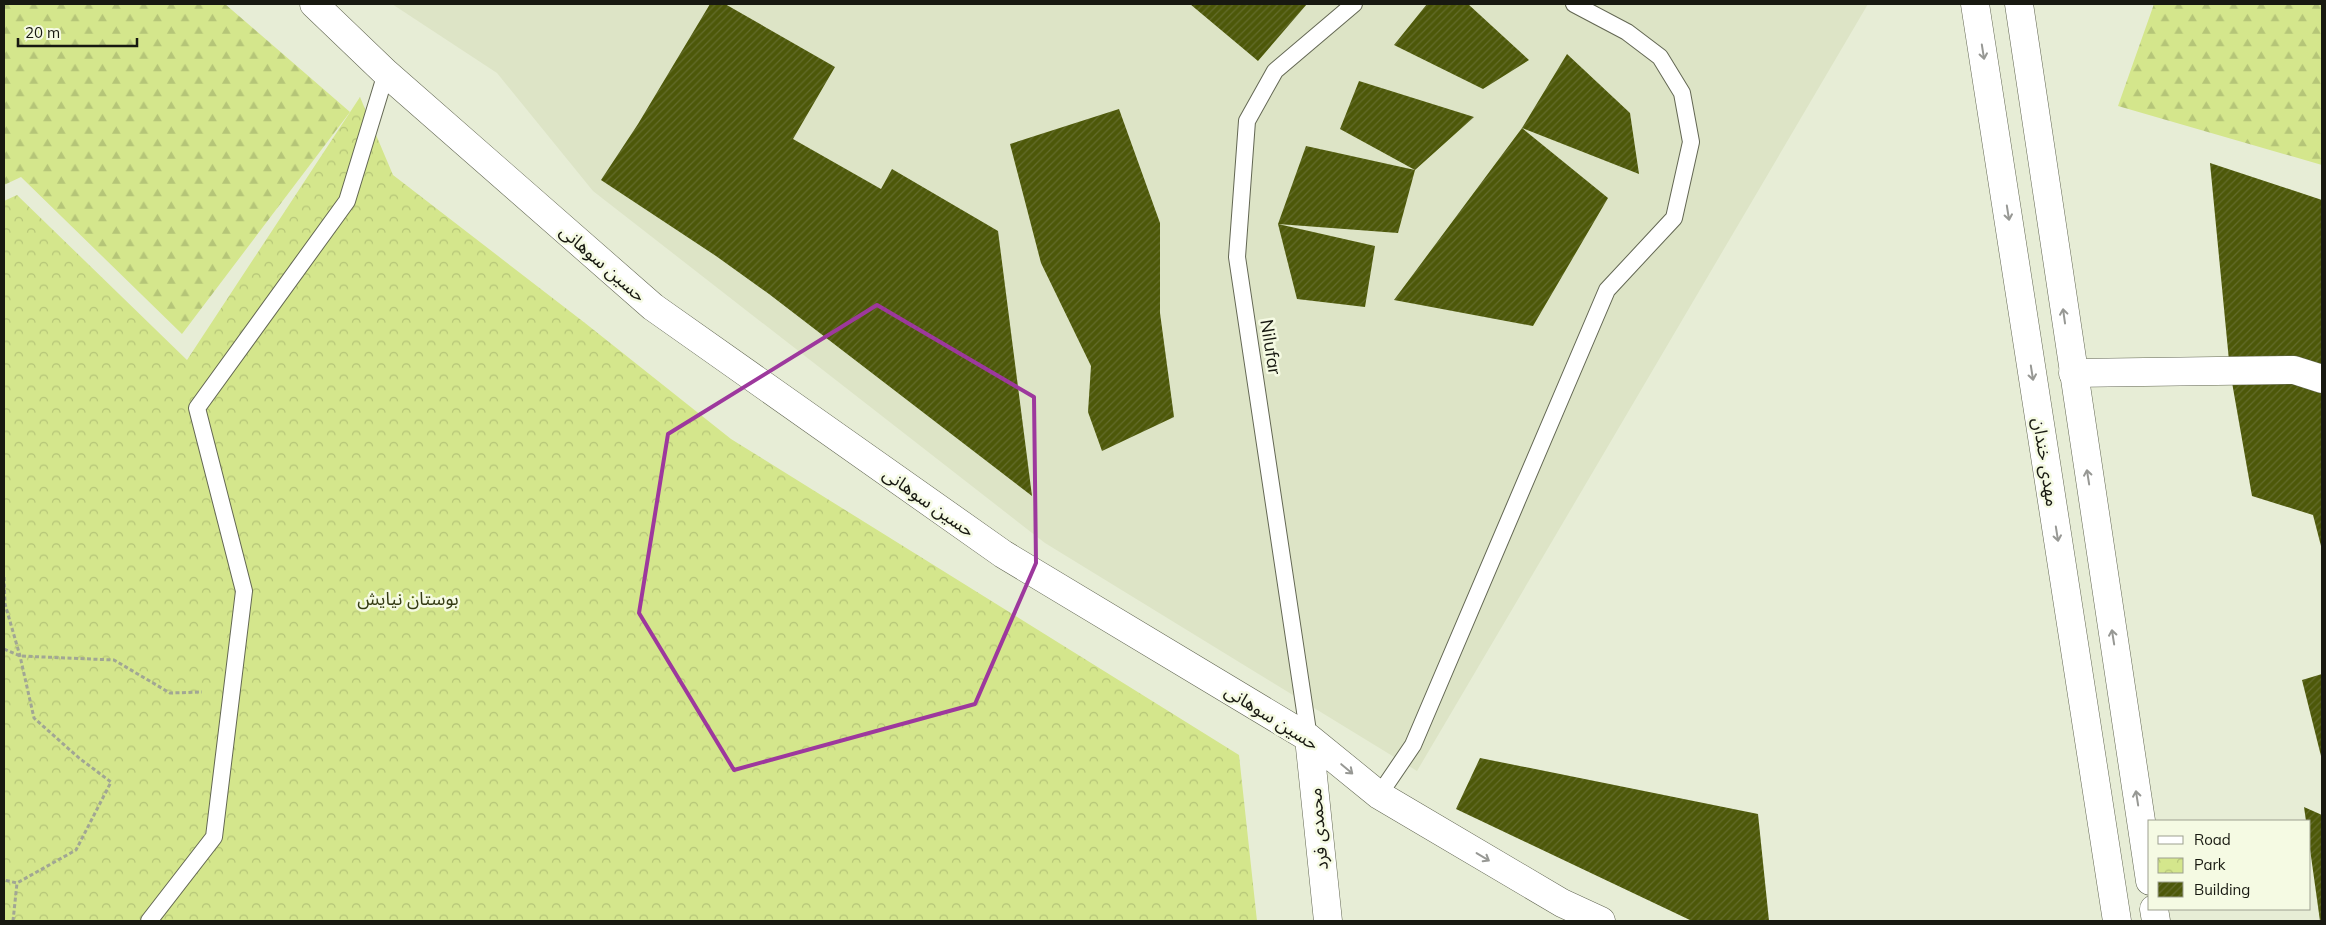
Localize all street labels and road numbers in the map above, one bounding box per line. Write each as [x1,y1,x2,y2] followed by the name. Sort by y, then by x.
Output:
[555,219,651,307] street label: حسین سوهانی
[1255,318,1287,377] street label: Nilufar
[2028,416,2064,508] street label: مهدی خندان
[879,462,979,542] street label: حسین سوهانی
[1221,679,1323,755] street label: حسین سوهانی
[1303,787,1333,871] street label: محمدی فرد

